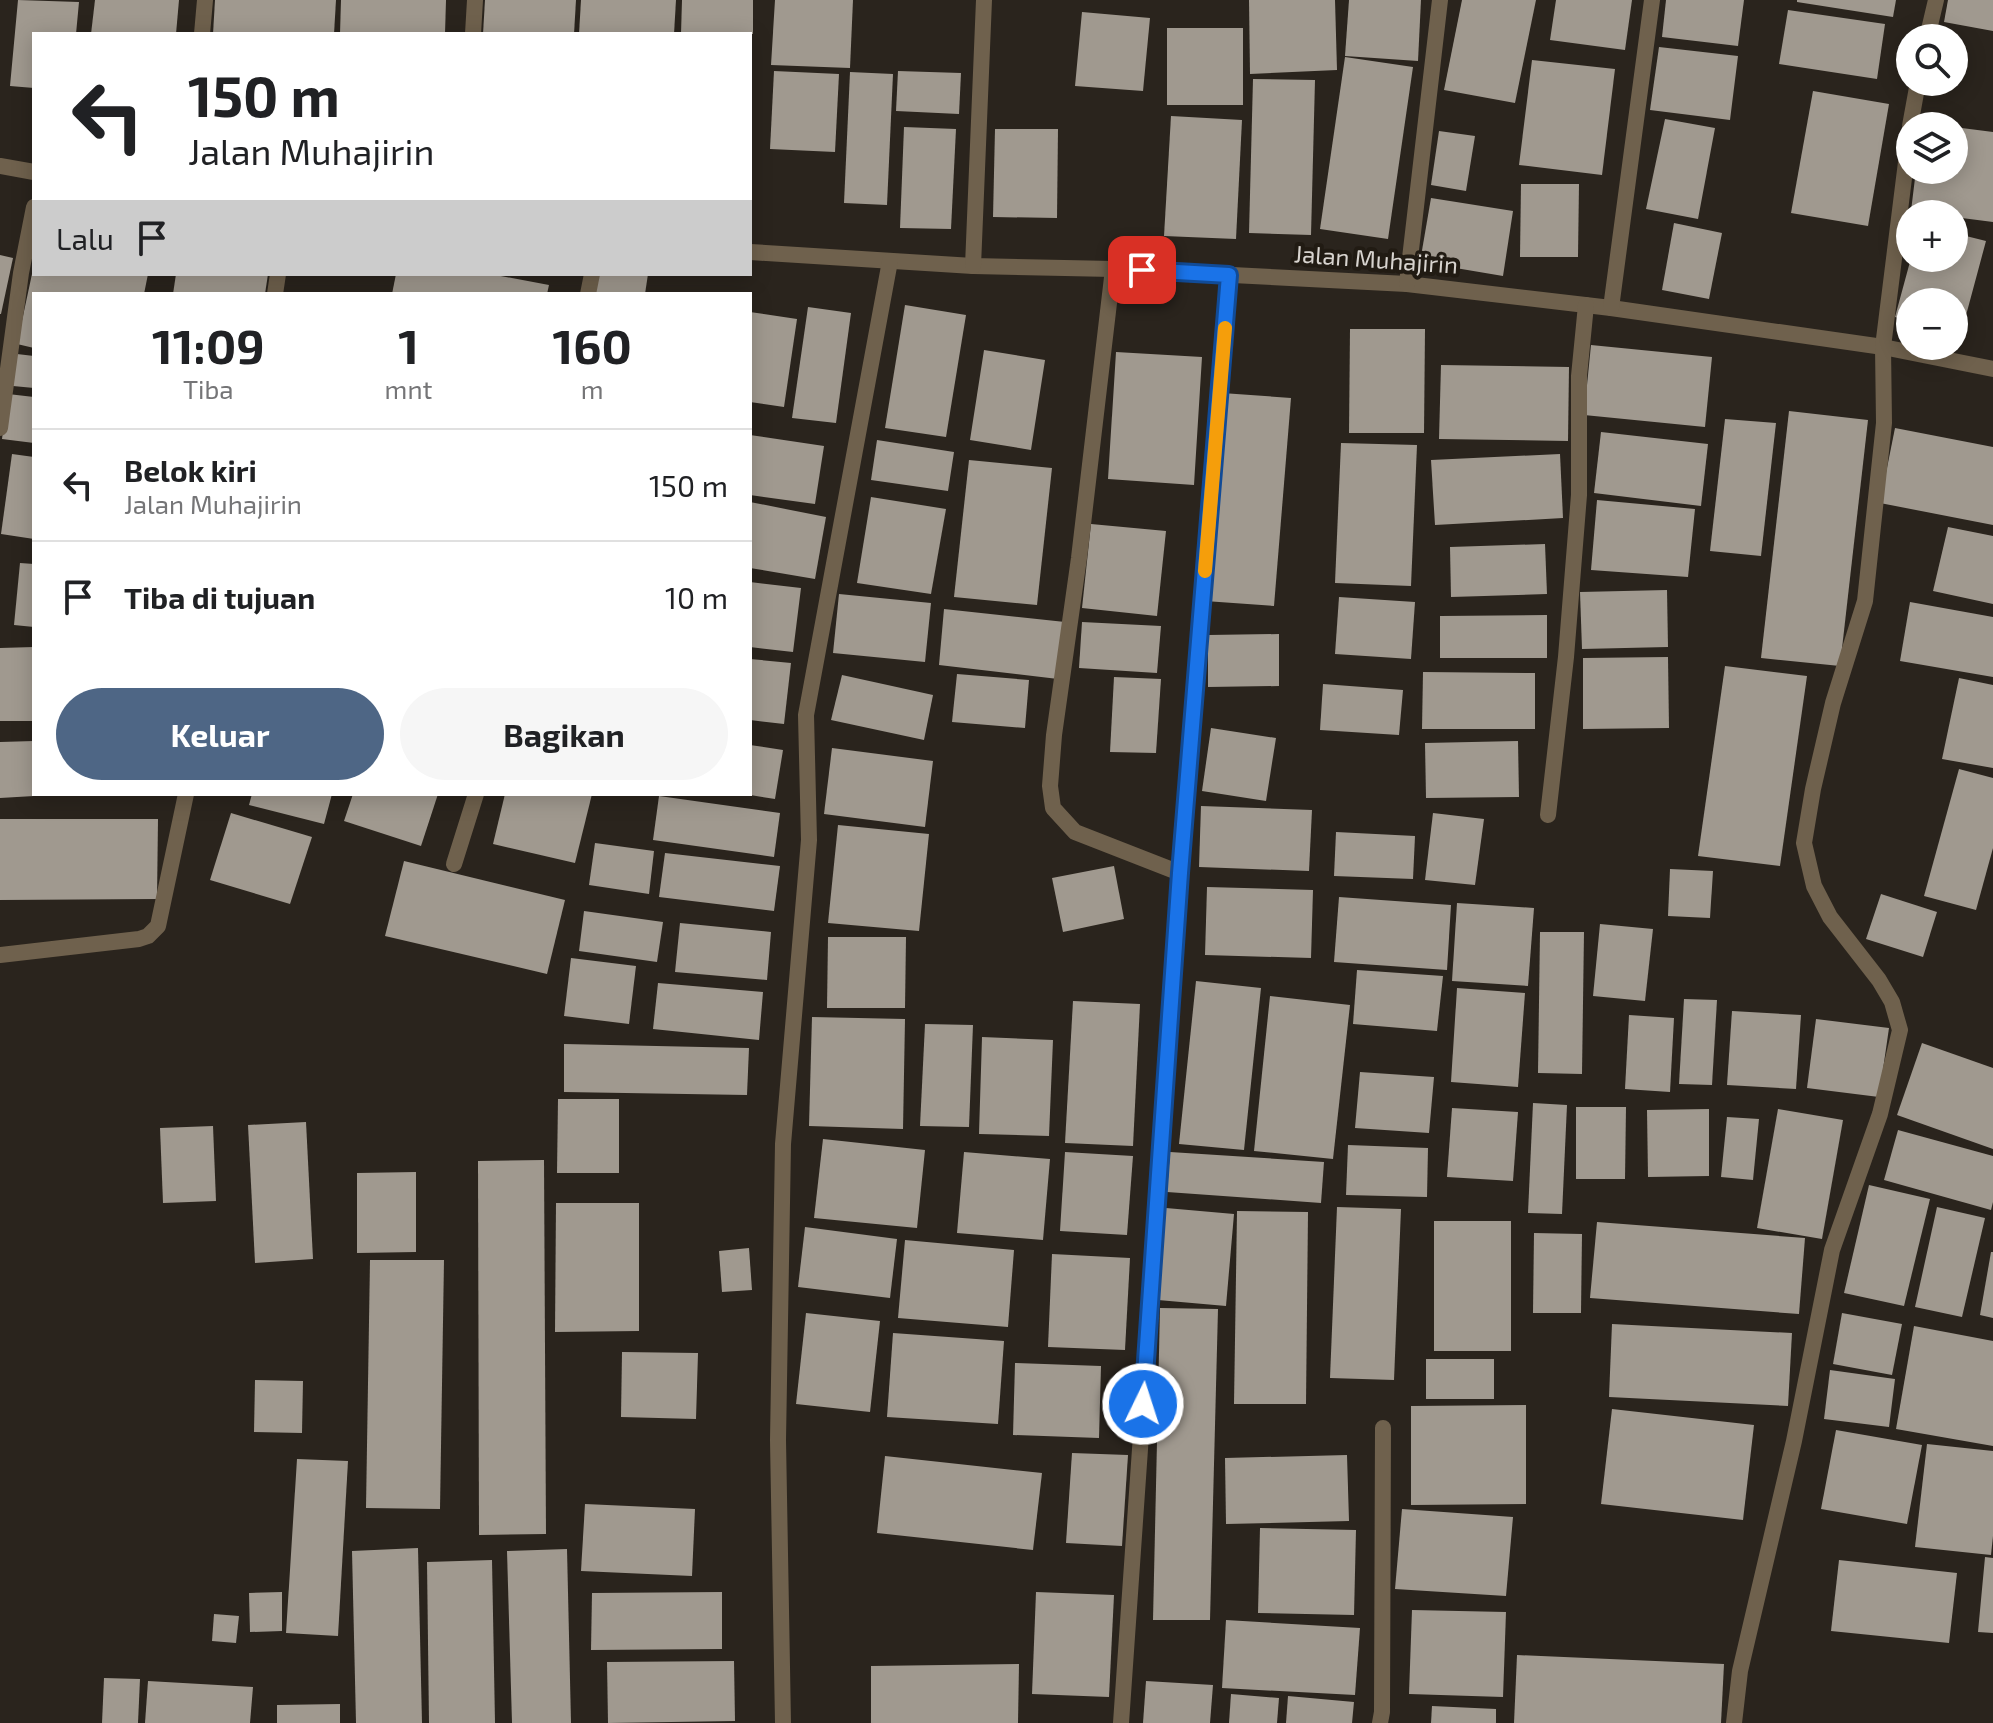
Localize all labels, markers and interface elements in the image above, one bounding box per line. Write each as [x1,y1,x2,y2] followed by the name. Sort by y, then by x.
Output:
[1896,24,1968,360] map controls
[1896,24,1968,96] button: search
[188,61,340,128] text: 150 m
[56,64,160,168] icon: left
[1896,112,1968,184] button: layers
[188,129,434,172] text: Jalan Muhajirin
[1896,200,1968,272] button: +
[130,216,174,260] icon: arrive
[56,220,114,256] text: Lalu
[1108,236,1176,304] pin
[1293,238,1459,279] street label: Jalan Muhajirin
[1120,248,1164,292] icon: arrive
[1896,288,1968,360] button: −
[152,316,265,374] text: 11:09
[398,316,419,374] text: 1
[553,316,632,374] text: 160
[183,373,234,404] text: Tiba
[385,373,432,404] text: mnt
[581,373,604,404] text: m
[124,452,257,488] text: Belok kiri
[56,463,100,507] icon: left
[649,467,728,503] text: 150 m
[124,488,302,519] text: Jalan Muhajirin
[56,575,100,619] icon: arrive
[124,579,315,615] text: Tiba di tujuan
[665,579,728,615] text: 10 m
[56,688,384,780] button: Keluar
[400,688,728,780] button: Bagikan
[1101,1362,1185,1446] position arrow

